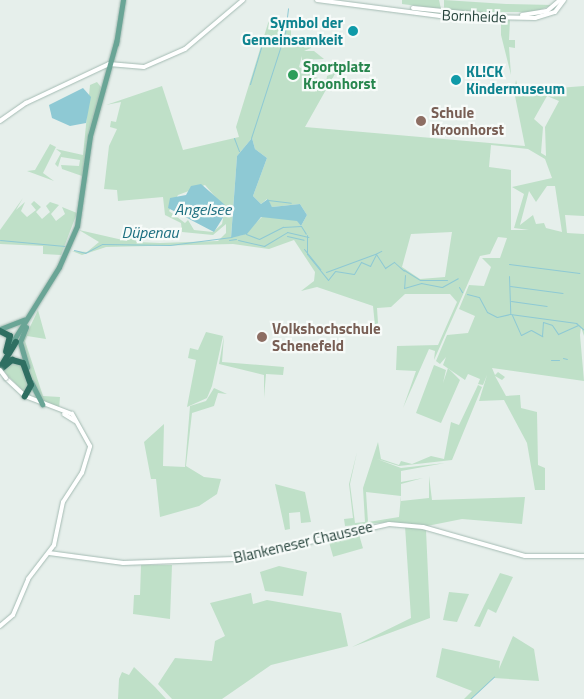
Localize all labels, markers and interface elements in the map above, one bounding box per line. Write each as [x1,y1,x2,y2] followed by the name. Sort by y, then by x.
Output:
[441,6,507,26] street label: Bornheide
[242,13,343,48] place label: Symbol der Gemeinsamkeit
[347,25,359,37] marker: Symbol der Gemeinsamkeit
[303,57,376,92] place label: Sportplatz Kroonhorst
[466,62,565,97] place label: KL!CK Kindermuseum
[287,69,299,81] marker: Sportplatz Kroonhorst
[450,74,462,86] marker: KL!CK Kindermuseum
[431,103,504,138] place label: Schule Kroonhorst
[415,115,427,127] marker: Schule Kroonhorst
[175,199,231,219] water label: Angelsee
[122,222,178,242] water label: Düpenau
[272,319,381,354] place label: Volkshochschule Schenefeld
[256,331,268,343] marker: Volkshochschule Schenefeld
[232,517,374,567] street label: Blankeneser Chaussee

